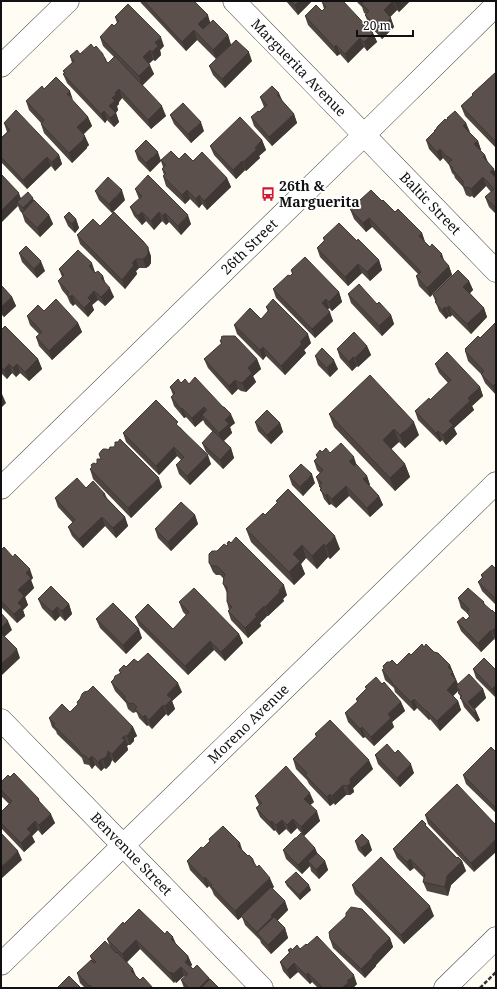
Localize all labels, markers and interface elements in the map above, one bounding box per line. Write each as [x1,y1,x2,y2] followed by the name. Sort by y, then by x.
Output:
[357,12,413,38] scale bar
[247,14,351,120] street label: Marguerita Avenue
[363,17,391,34] text: 20 m
[396,168,466,239] street label: Baltic Street
[279,176,360,211] place label: 26th & Marguerita
[260,186,276,202] bus stop icon: 26th & Marguerita
[216,214,281,278] street label: 26th Street
[203,679,293,767] street label: Moreno Avenue
[87,808,177,900] street label: Benvenue Street

